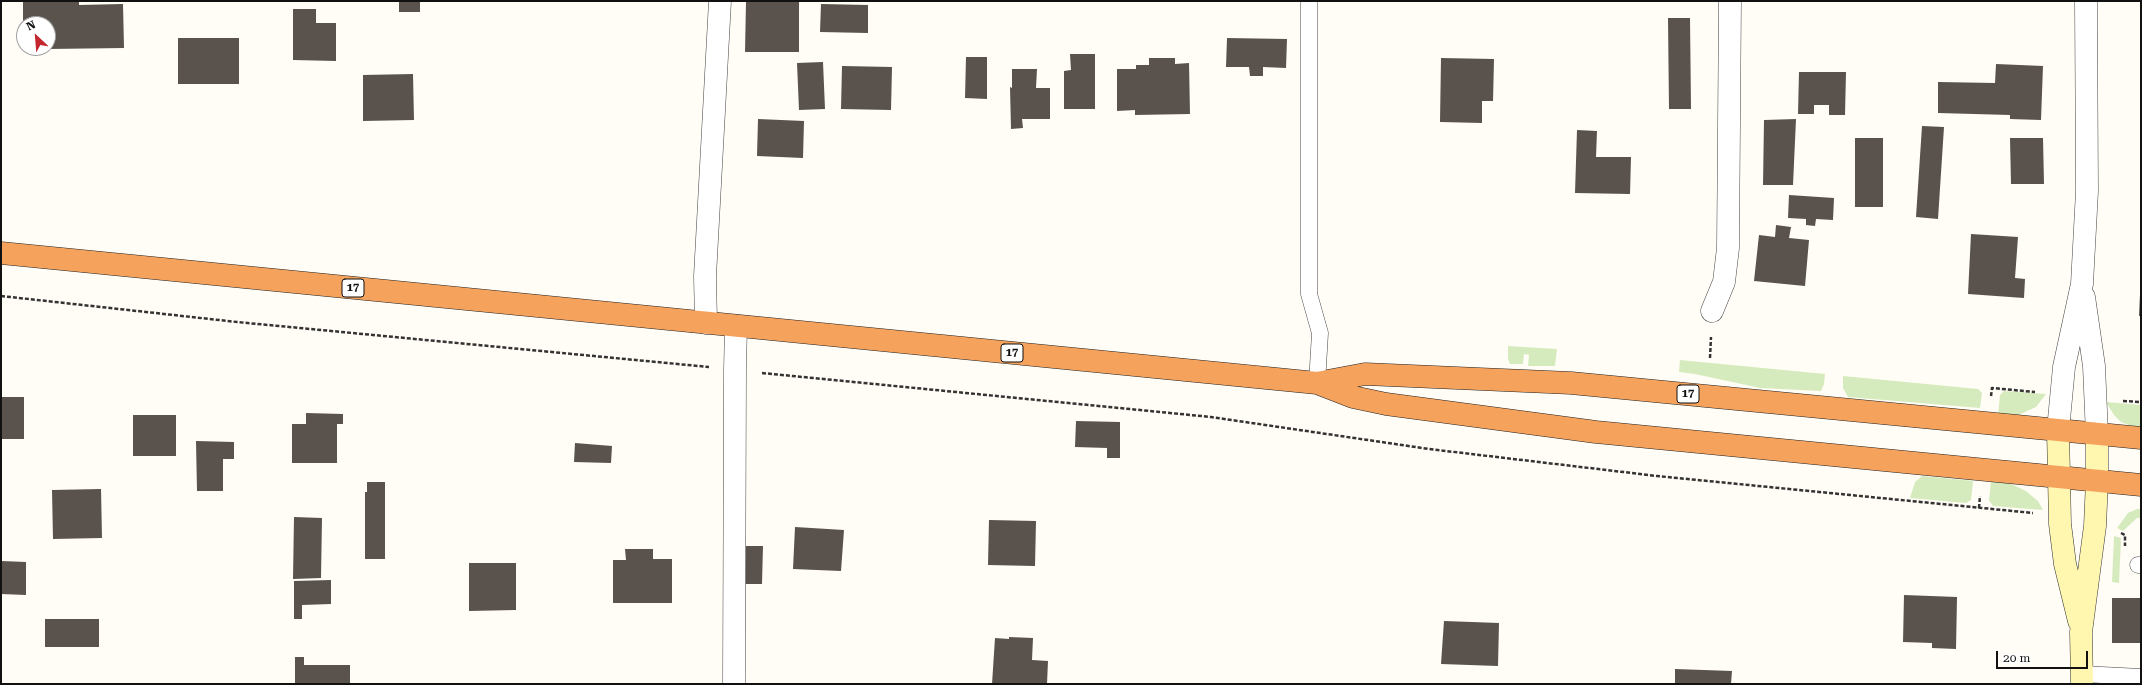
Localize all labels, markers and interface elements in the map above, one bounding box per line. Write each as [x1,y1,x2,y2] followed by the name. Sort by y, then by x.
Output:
[16,16,56,56] north arrow
[24,18,38,33] text: N
[342,279,364,297] road number: 17
[1001,344,1023,362] road number: 17
[1677,385,1699,403] road number: 17
[1998,643,2090,669] scale bar
[2003,651,2030,665] text: 20 m

